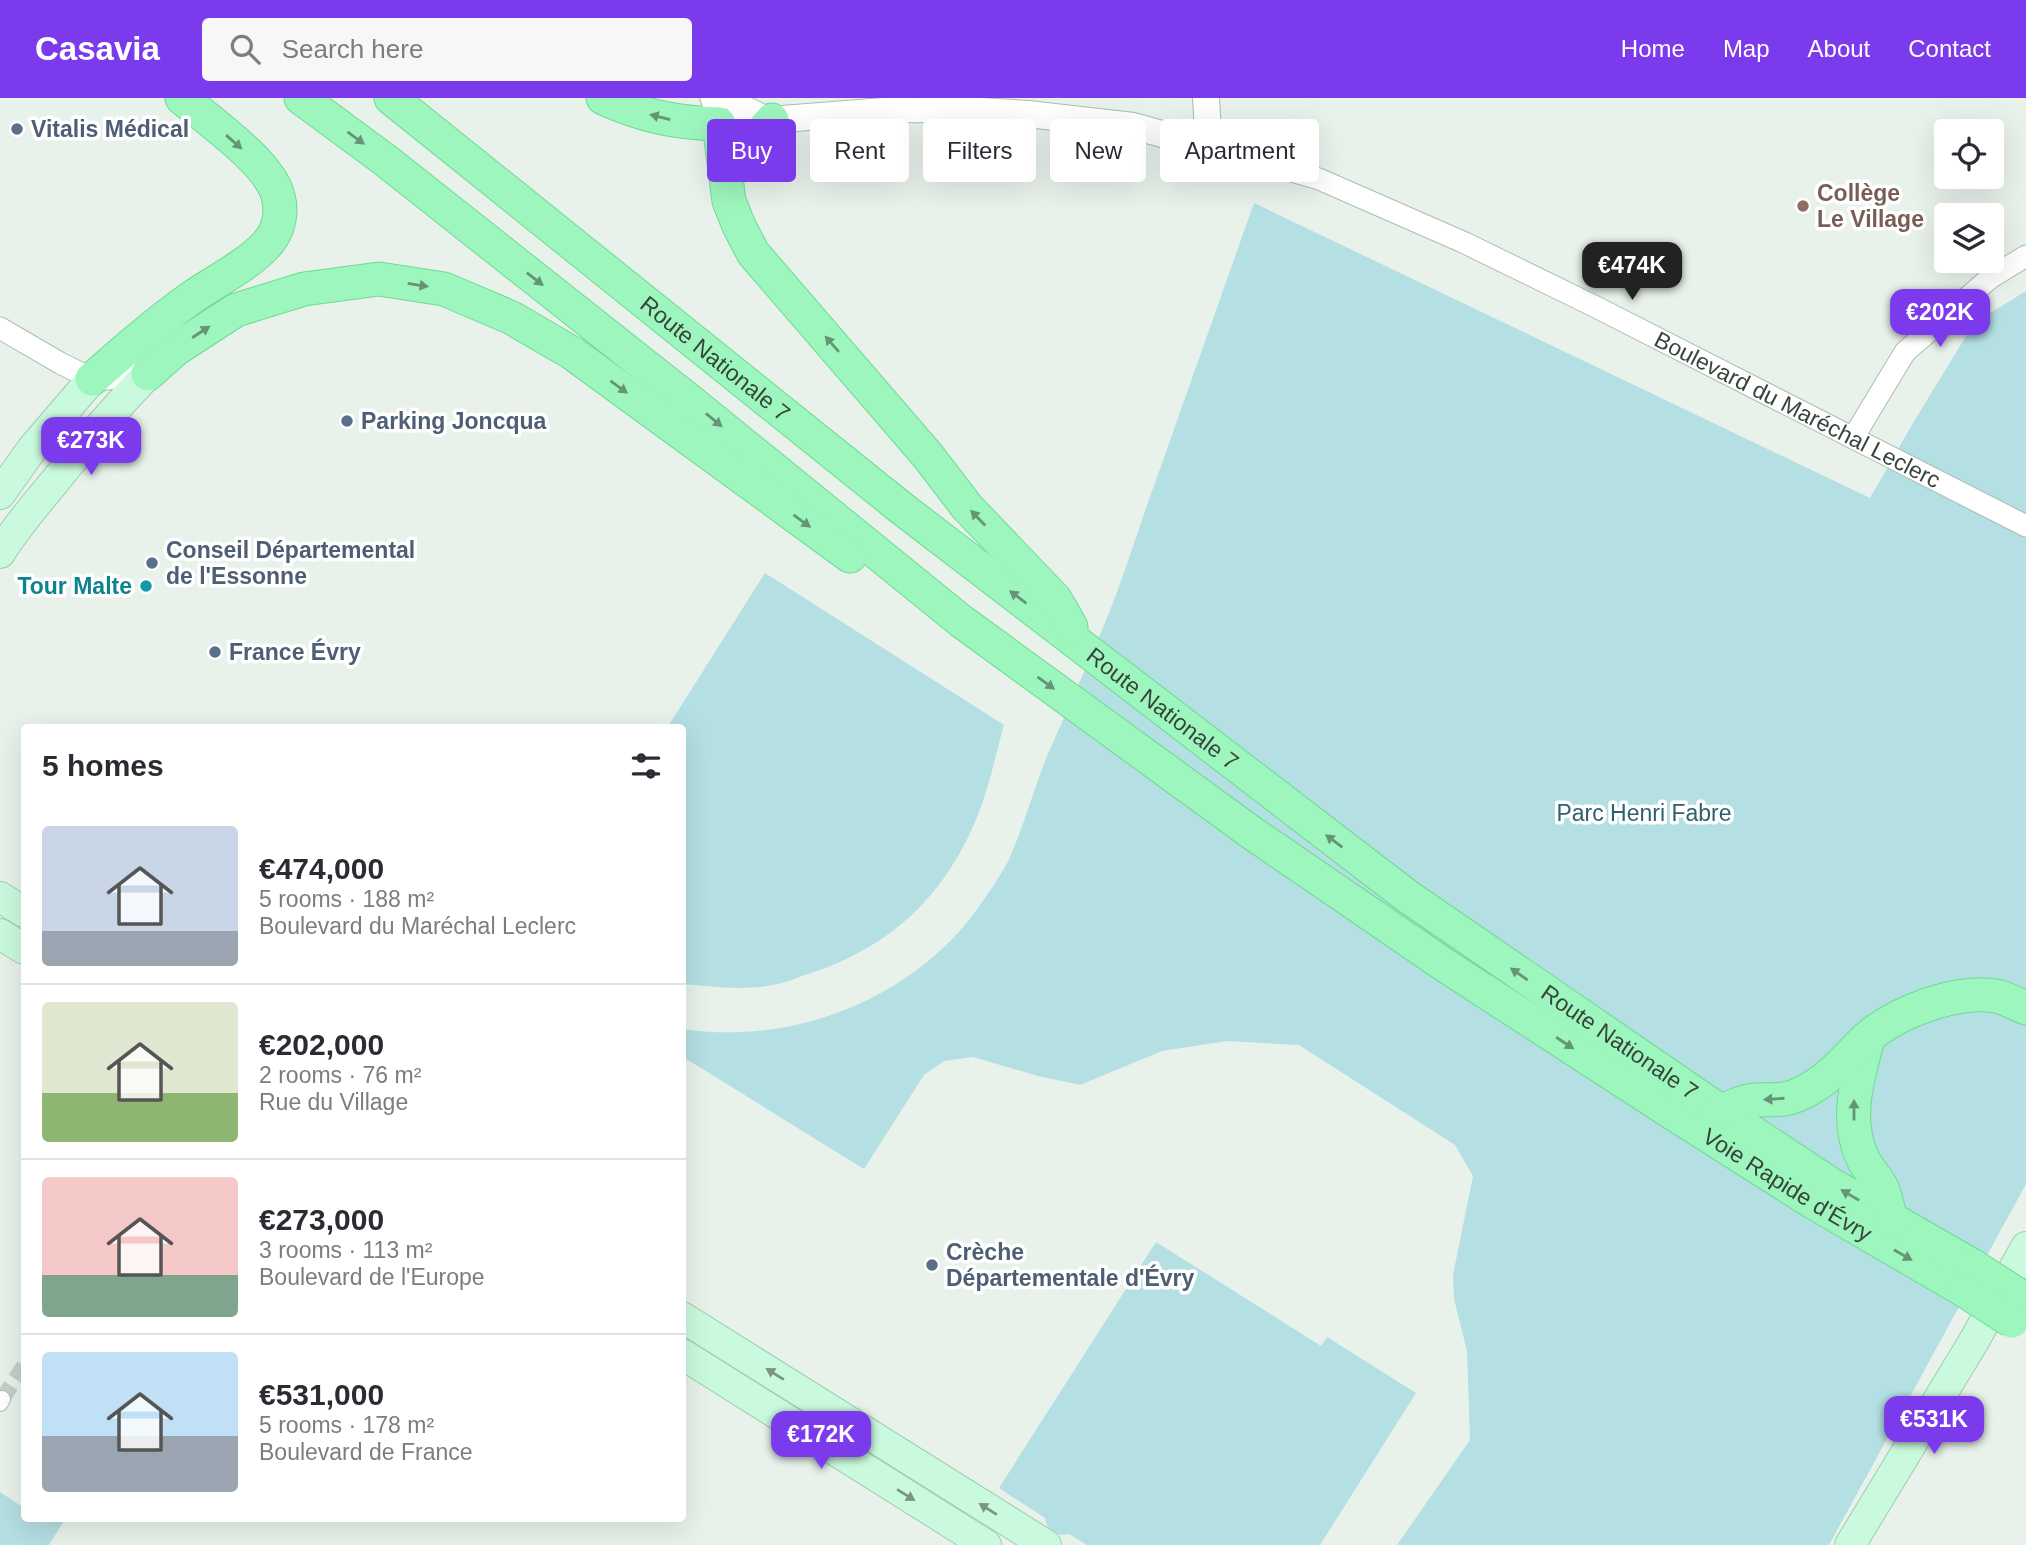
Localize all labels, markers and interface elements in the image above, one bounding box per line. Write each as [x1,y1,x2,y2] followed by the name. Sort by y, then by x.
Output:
[202,18,692,81] search box
[35,30,160,67] text: Casavia
[226,30,264,68] icon: search
[282,34,423,64] text: Search here
[1621,35,1685,62] text: Home
[1723,35,1770,62] text: Map
[1808,35,1870,62] text: About
[1908,35,1991,62] text: Contact
[649,111,671,122] one-way arrow
[31,116,189,142] place label: Vitalis Médical
[707,119,796,182] chip: Buy
[810,119,909,182] chip: Rent
[923,119,1036,182] chip: Filters
[1050,119,1146,182] chip: New
[1160,119,1319,182] chip: Apartment
[1934,119,2004,273] map controls
[1934,119,2004,189] button: locate
[9,121,25,137] marker: Vitalis Médical
[347,131,365,145] one-way arrow
[226,134,243,149] one-way arrow
[1817,180,1924,232] place label: Collège Le Village
[1795,198,1811,214] marker: Collège Le Village
[1934,203,2004,273] button: layers
[1583,242,1681,302] pin: €474K
[1598,252,1666,278] text: €474K
[526,271,544,286] one-way arrow
[407,280,429,291] one-way arrow
[1891,289,1989,349] pin: €202K
[635,291,795,426] street label: Route Nationale 7
[1906,299,1974,325] text: €202K
[192,326,211,339] one-way arrow
[1650,326,1945,493] street label: Boulevard du Maréchal Leclerc
[824,335,840,353] one-way arrow
[610,380,628,394] one-way arrow
[361,408,547,434] place label: Parking Joncqua
[705,412,722,427] one-way arrow
[339,413,355,429] marker: Parking Joncqua
[42,418,140,477] pin: €273K
[57,427,125,453] text: €273K
[969,510,986,527] one-way arrow
[793,514,811,528] one-way arrow
[166,537,415,589] place label: Conseil Départemental de l'Essonne
[144,555,160,571] marker: Conseil Départemental de l'Essonne
[17,573,132,599] place label: Tour Malte
[138,578,154,594] marker: Tour Malte
[1009,590,1027,605] one-way arrow
[229,638,361,665] place label: France Évry
[1082,642,1244,775] street label: Route Nationale 7
[207,644,223,660] marker: France Évry
[1037,675,1055,689] one-way arrow
[627,747,665,785] icon: filters
[42,749,164,782] text: 5 homes
[1556,800,1732,826] park label: Parc Henri Fabre
[1325,834,1343,848] one-way arrow
[259,852,384,885] text: €474,000
[98,854,182,938] icon: home
[259,886,434,912] text: 5 rooms · 188 m²
[259,913,576,939] text: Boulevard du Maréchal Leclerc
[1509,967,1528,980] one-way arrow
[1536,979,1703,1105] street label: Route Nationale 7
[259,1028,384,1061] text: €202,000
[98,1030,182,1114] icon: home
[1555,1037,1575,1050] one-way arrow
[259,1062,421,1088] text: 2 rooms · 76 m²
[259,1089,408,1115] text: Rue du Village
[1763,1094,1785,1105] one-way arrow
[1848,1099,1860,1121] one-way arrow
[1698,1123,1877,1247] street label: Voie Rapide d'Évry
[1841,1189,1860,1201] one-way arrow
[259,1203,384,1236] text: €273,000
[98,1205,182,1289] icon: home
[259,1237,432,1263] text: 3 rooms · 113 m²
[946,1239,1195,1291] place label: Crèche Départementale d'Évry
[1894,1249,1913,1261] one-way arrow
[924,1257,940,1273] marker: Crèche Départementale d'Évry
[259,1264,485,1290] text: Boulevard de l'Europe
[765,1368,784,1381] one-way arrow
[259,1378,384,1411] text: €531,000
[98,1380,182,1464] icon: home
[1885,1396,1983,1456] pin: €531K
[1900,1406,1968,1432] text: €531K
[259,1412,434,1438] text: 5 rooms · 178 m²
[772,1412,870,1471] pin: €172K
[787,1421,855,1447] text: €172K
[259,1439,473,1465] text: Boulevard de France
[896,1488,915,1501] one-way arrow
[978,1502,997,1515] one-way arrow

